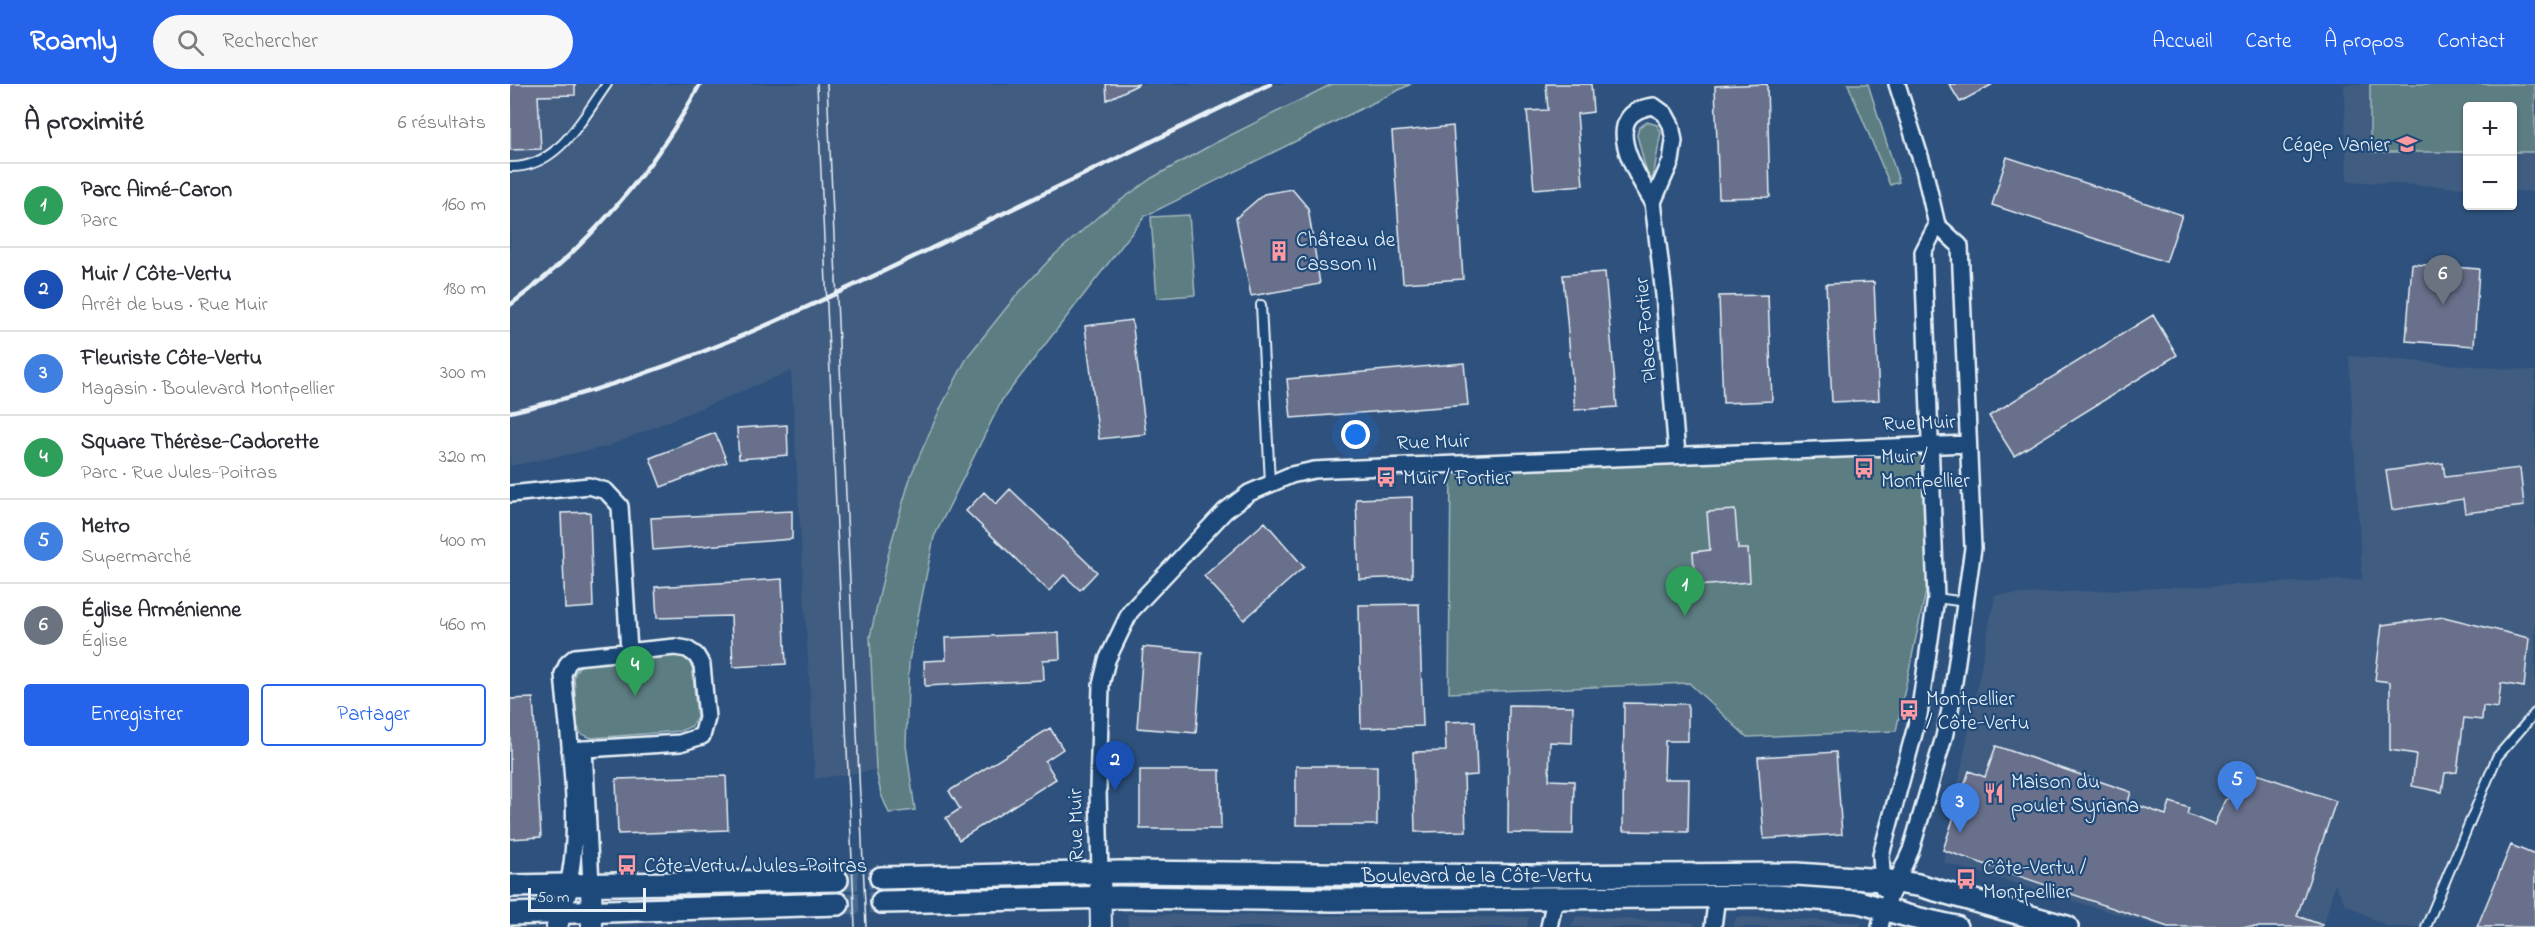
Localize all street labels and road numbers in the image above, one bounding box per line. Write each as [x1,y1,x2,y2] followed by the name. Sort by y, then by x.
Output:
[1627,275,1667,384] street label: Place Fortier
[1882,408,1957,440] street label: Rue Muir
[1396,427,1471,459] street label: Rue Muir
[1061,788,1093,862] street label: Rue Muir
[1360,862,1593,892] street label: Boulevard de la Côte-Vertu

